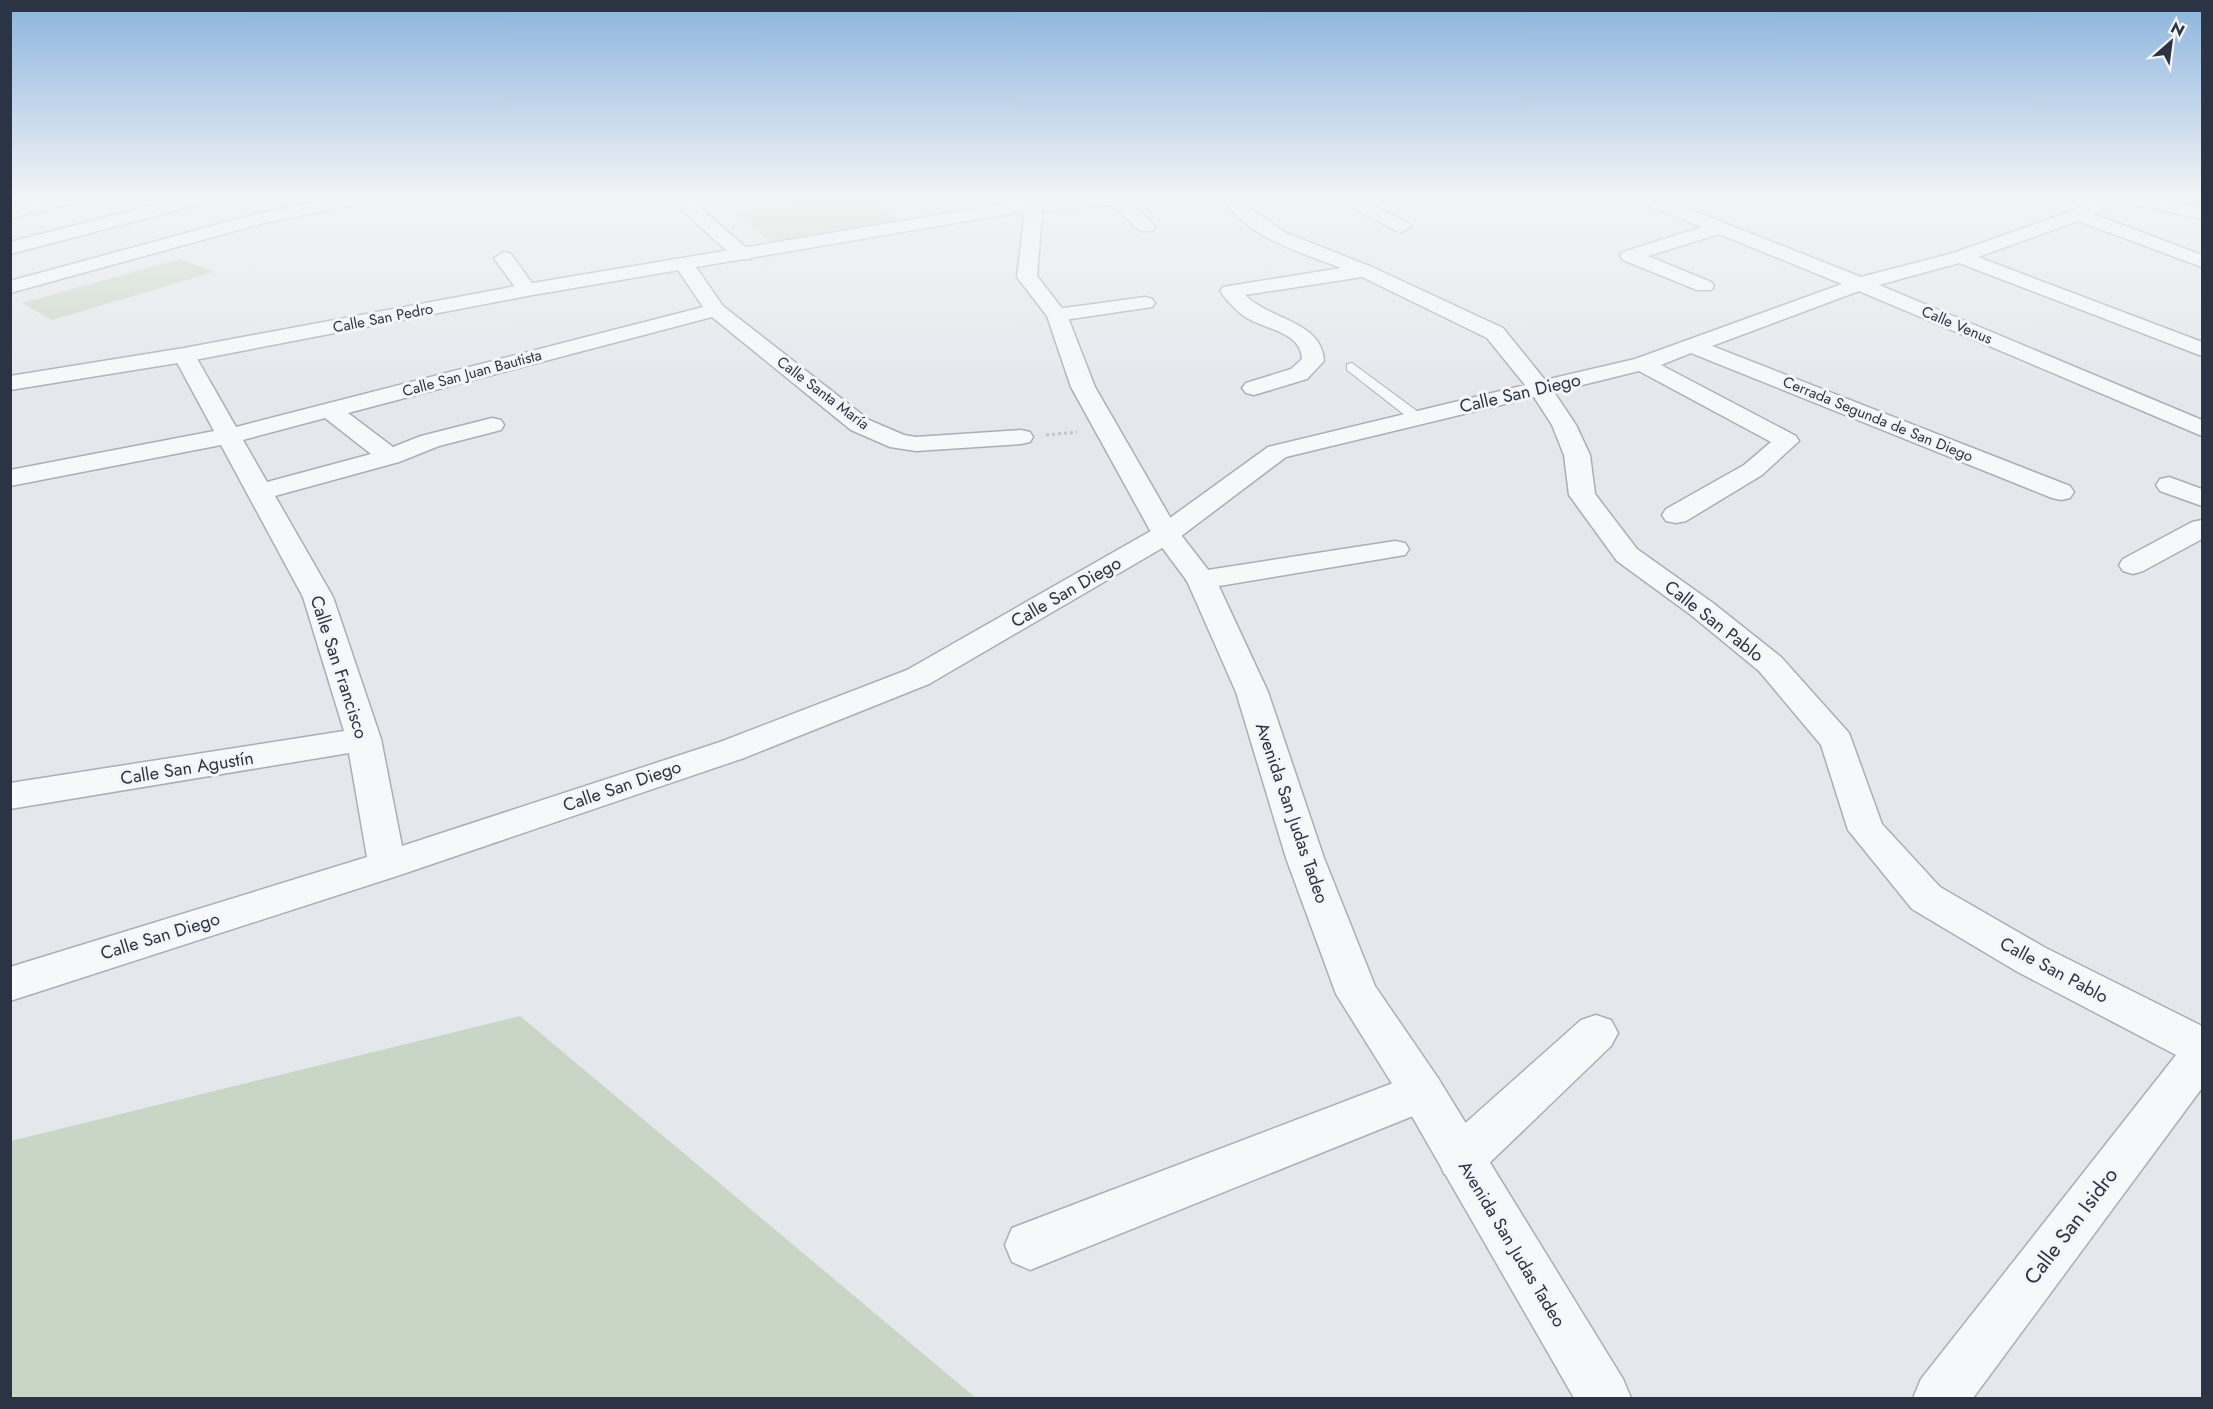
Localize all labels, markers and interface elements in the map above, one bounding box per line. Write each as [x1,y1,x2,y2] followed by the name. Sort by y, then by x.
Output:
[2141,12,2201,72] north arrow
[2167,16,2189,42] text: N
[331,298,435,338] street label: Calle San Pedro
[1918,300,1996,350] street label: Calle Venus
[400,344,544,402] street label: Calle San Juan Bautista
[772,351,874,435] street label: Calle Santa María
[1457,366,1583,420] street label: Calle San Diego
[1780,371,1976,467] street label: Cerrada Segunda de San Diego
[1006,550,1126,634] street label: Calle San Diego
[1659,574,1769,668] street label: Calle San Pablo
[304,592,374,742] street label: Calle San Francisco
[1249,719,1335,907] street label: Avenida San Judas Tadeo
[118,745,256,791] street label: Calle San Agustín
[559,754,685,818] street label: Calle San Diego
[97,905,223,966] street label: Calle San Diego
[1995,930,2113,1010] street label: Calle San Pablo
[1452,1156,1572,1332] street label: Avenida San Judas Tadeo
[2017,1161,2125,1291] street label: Calle San Isidro

